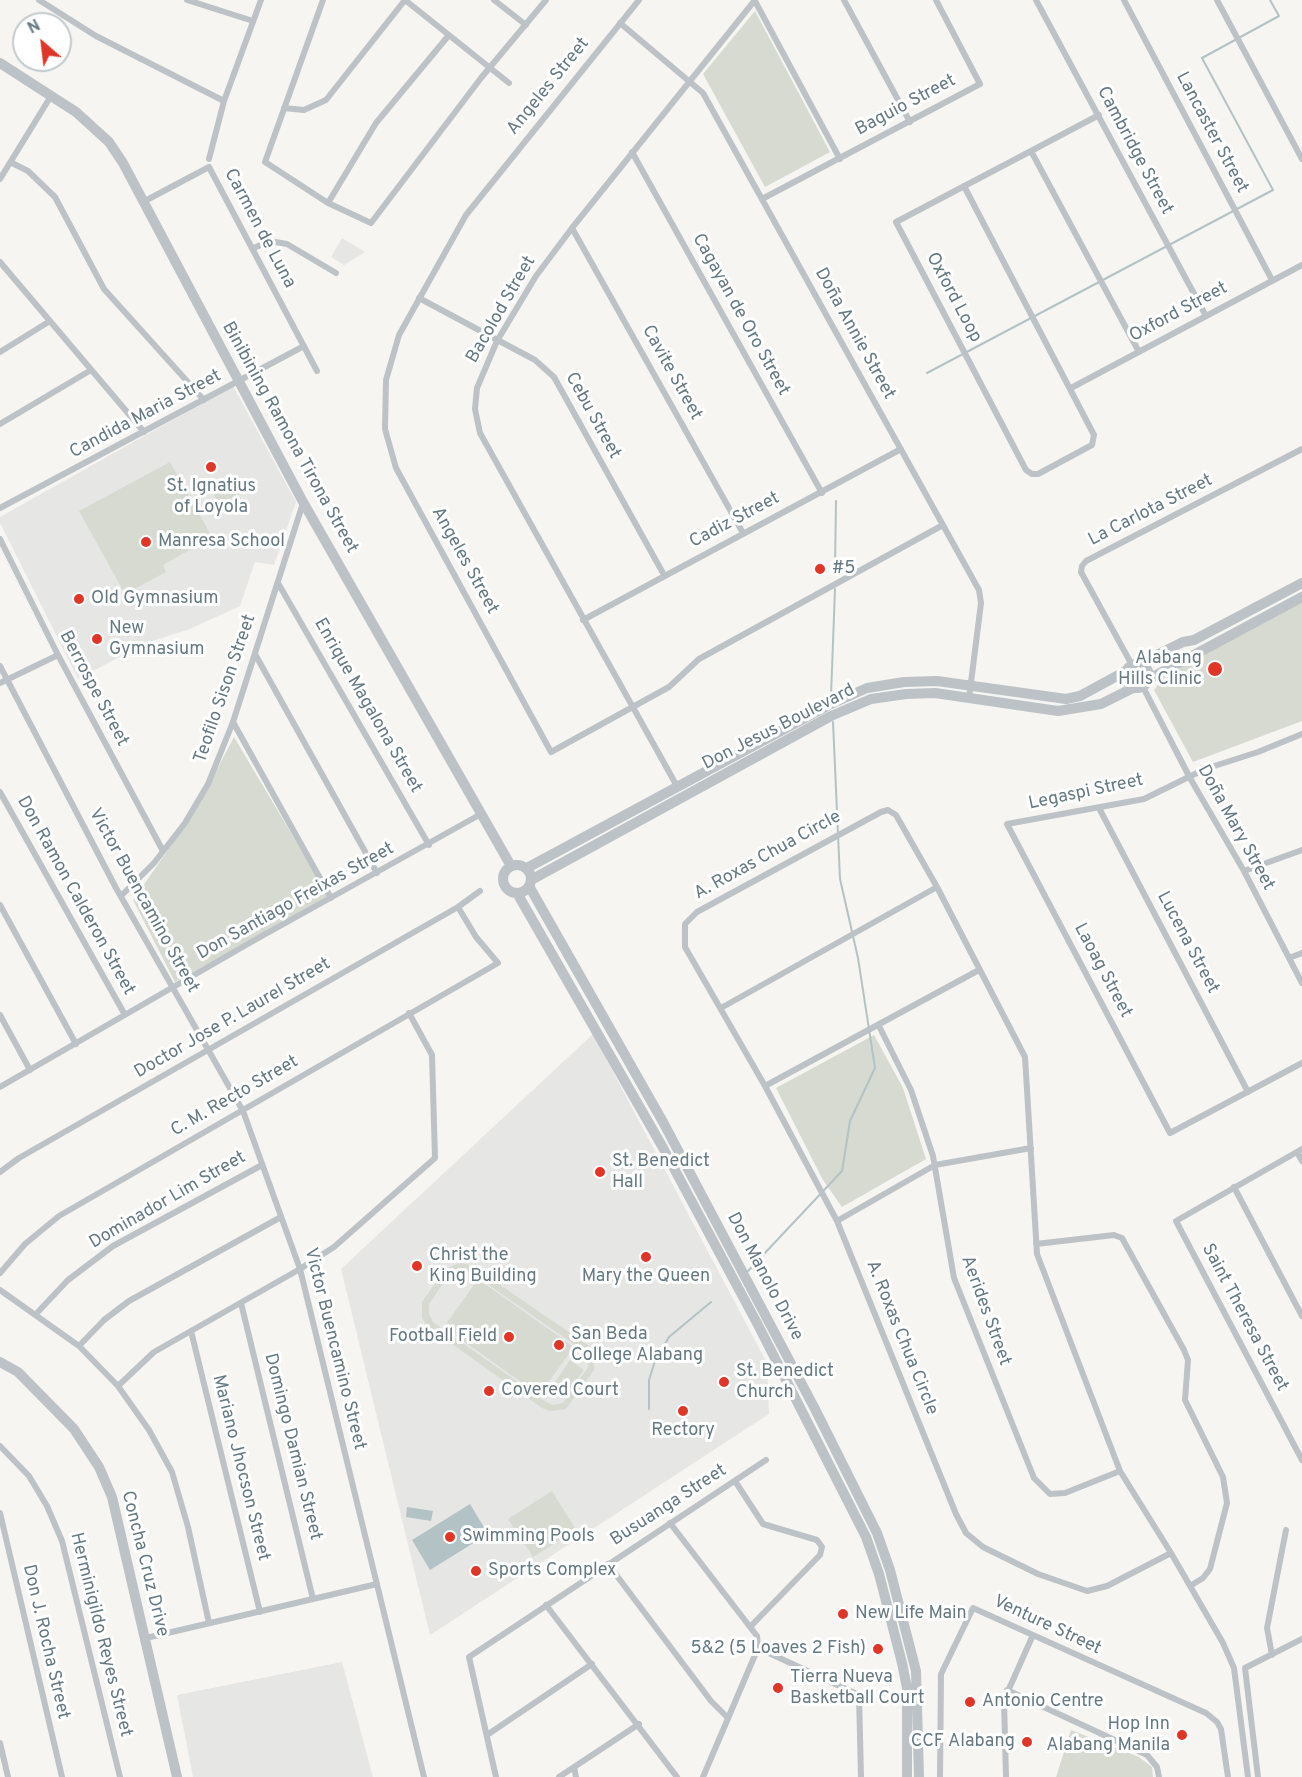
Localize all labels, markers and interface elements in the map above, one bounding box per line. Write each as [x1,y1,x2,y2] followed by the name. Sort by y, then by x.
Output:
[12,12,72,72] north arrow
[25,16,44,39] text: N
[503,34,595,140] street label: Angeles Street
[1170,69,1252,197] street label: Lancaster Street
[852,71,960,141] street label: Baguio Street
[1091,83,1177,219] street label: Cambridge Street
[218,166,300,292] street label: Carmen de Luna
[686,230,794,400] street label: Cagayan de Oro Street
[920,249,986,347] street label: Oxford Loop
[463,253,541,367] street label: Bacolod Street
[809,265,899,403] street label: Doña Annie Street
[1126,278,1232,348] street label: Oxford Street
[216,319,362,557] street label: Binibining Ramona Tirona Street
[636,322,706,424] street label: Cavite Street
[66,366,226,464] street label: Candida Maria Street
[559,369,625,463] street label: Cebu Street
[204,460,218,474] marker: St. Ignatius of Loyola
[1085,470,1217,552] street label: La Carlota Street
[166,476,256,518] place label: St. Ignatius of Loyola
[686,488,784,554] street label: Cadiz Street
[426,504,502,618] street label: Angeles Street
[158,531,285,553] place label: Manresa School
[139,535,153,549] marker: Manresa School
[832,558,855,580] place label: #5
[813,562,827,576] marker: #5
[91,588,219,610] place label: Old Gymnasium
[72,592,86,606] marker: Old Gymnasium
[190,612,262,766] street label: Teofilo Sison Street
[308,615,426,797] street label: Enrique Magalona Street
[109,618,204,660] place label: New Gymnasium
[54,628,132,750] street label: Berrospe Street
[90,632,104,646] marker: New Gymnasium
[1118,648,1202,690] place label: Alabang Hills Clinic
[1206,660,1224,678] marker: Alabang Hills Clinic
[699,680,859,776] street label: Don Jesus Boulevard
[1192,761,1278,895] street label: Doña Mary Street
[1027,770,1145,816] street label: Legaspi Street
[11,793,139,999] street label: Don Ramon Calderon Street
[83,805,203,997] street label: Victor Buencamino Street
[691,807,845,905] street label: A. Roxas Chua Circle
[194,839,398,965] street label: Don Santiago Freixas Street
[1151,888,1223,998] street label: Lucena Street
[1068,920,1136,1022] street label: Laoag Street
[131,954,335,1084] street label: Doctor Jose P. Laurel Street
[167,1052,303,1142] street label: C. M. Recto Street
[86,1147,250,1255] street label: Dominador Lim Street
[612,1151,710,1194] place label: St. Benedict Hall
[593,1165,607,1179] marker: St. Benedict Hall
[721,1209,807,1345] street label: Don Manolo Drive
[1196,1241,1292,1395] street label: Saint Theresa Street
[429,1245,537,1288] place label: Christ the King Building
[298,1246,370,1452] street label: Victor Buencamino Street
[639,1250,653,1264] marker: Mary the Queen
[955,1253,1015,1369] street label: Aerides Street
[860,1258,942,1418] street label: A. Roxas Chua Circle
[410,1259,424,1273] marker: Christ the King Building
[582,1266,710,1288] place label: Mary the Queen
[571,1324,703,1366] place label: San Beda College Alabang
[389,1326,497,1348] place label: Football Field
[502,1330,516,1344] marker: Football Field
[552,1338,566,1352] marker: San Beda College Alabang
[258,1351,326,1543] street label: Domingo Damian Street
[736,1361,834,1404] place label: St. Benedict Church
[206,1373,274,1563] street label: Mariano Jhocson Street
[717,1375,731,1389] marker: St. Benedict Church
[501,1380,619,1402] place label: Covered Court
[482,1384,496,1398] marker: Covered Court
[676,1404,690,1418] marker: Rectory
[651,1420,715,1442] place label: Rectory
[607,1460,731,1552] street label: Busuanga Street
[115,1489,173,1639] street label: Concha Cruz Drive
[462,1526,595,1548] place label: Swimming Pools
[443,1530,457,1544] marker: Swimming Pools
[64,1531,136,1739] street label: Herminigildo Reyes Street
[488,1560,616,1582] place label: Sports Complex
[17,1562,73,1722] street label: Don J. Rocha Street
[469,1564,483,1578] marker: Sports Complex
[990,1592,1104,1660] street label: Venture Street
[855,1603,967,1625] place label: New Life Main
[836,1607,850,1621] marker: New Life Main
[691,1638,866,1660] place label: 5&2 (5 Loaves 2 Fish)
[871,1642,885,1656] marker: 5&2 (5 Loaves 2 Fish)
[790,1667,924,1710] place label: Tierra Nueva Basketball Court
[771,1681,785,1695] marker: Tierra Nueva Basketball Court
[982,1691,1103,1713] place label: Antonio Centre
[963,1695,977,1709] marker: Antonio Centre
[1046,1714,1170,1756] place label: Hop Inn Alabang Manila
[1175,1728,1189,1742] marker: Hop Inn Alabang Manila
[911,1731,1015,1753] place label: CCF Alabang
[1020,1735,1034,1749] marker: CCF Alabang

